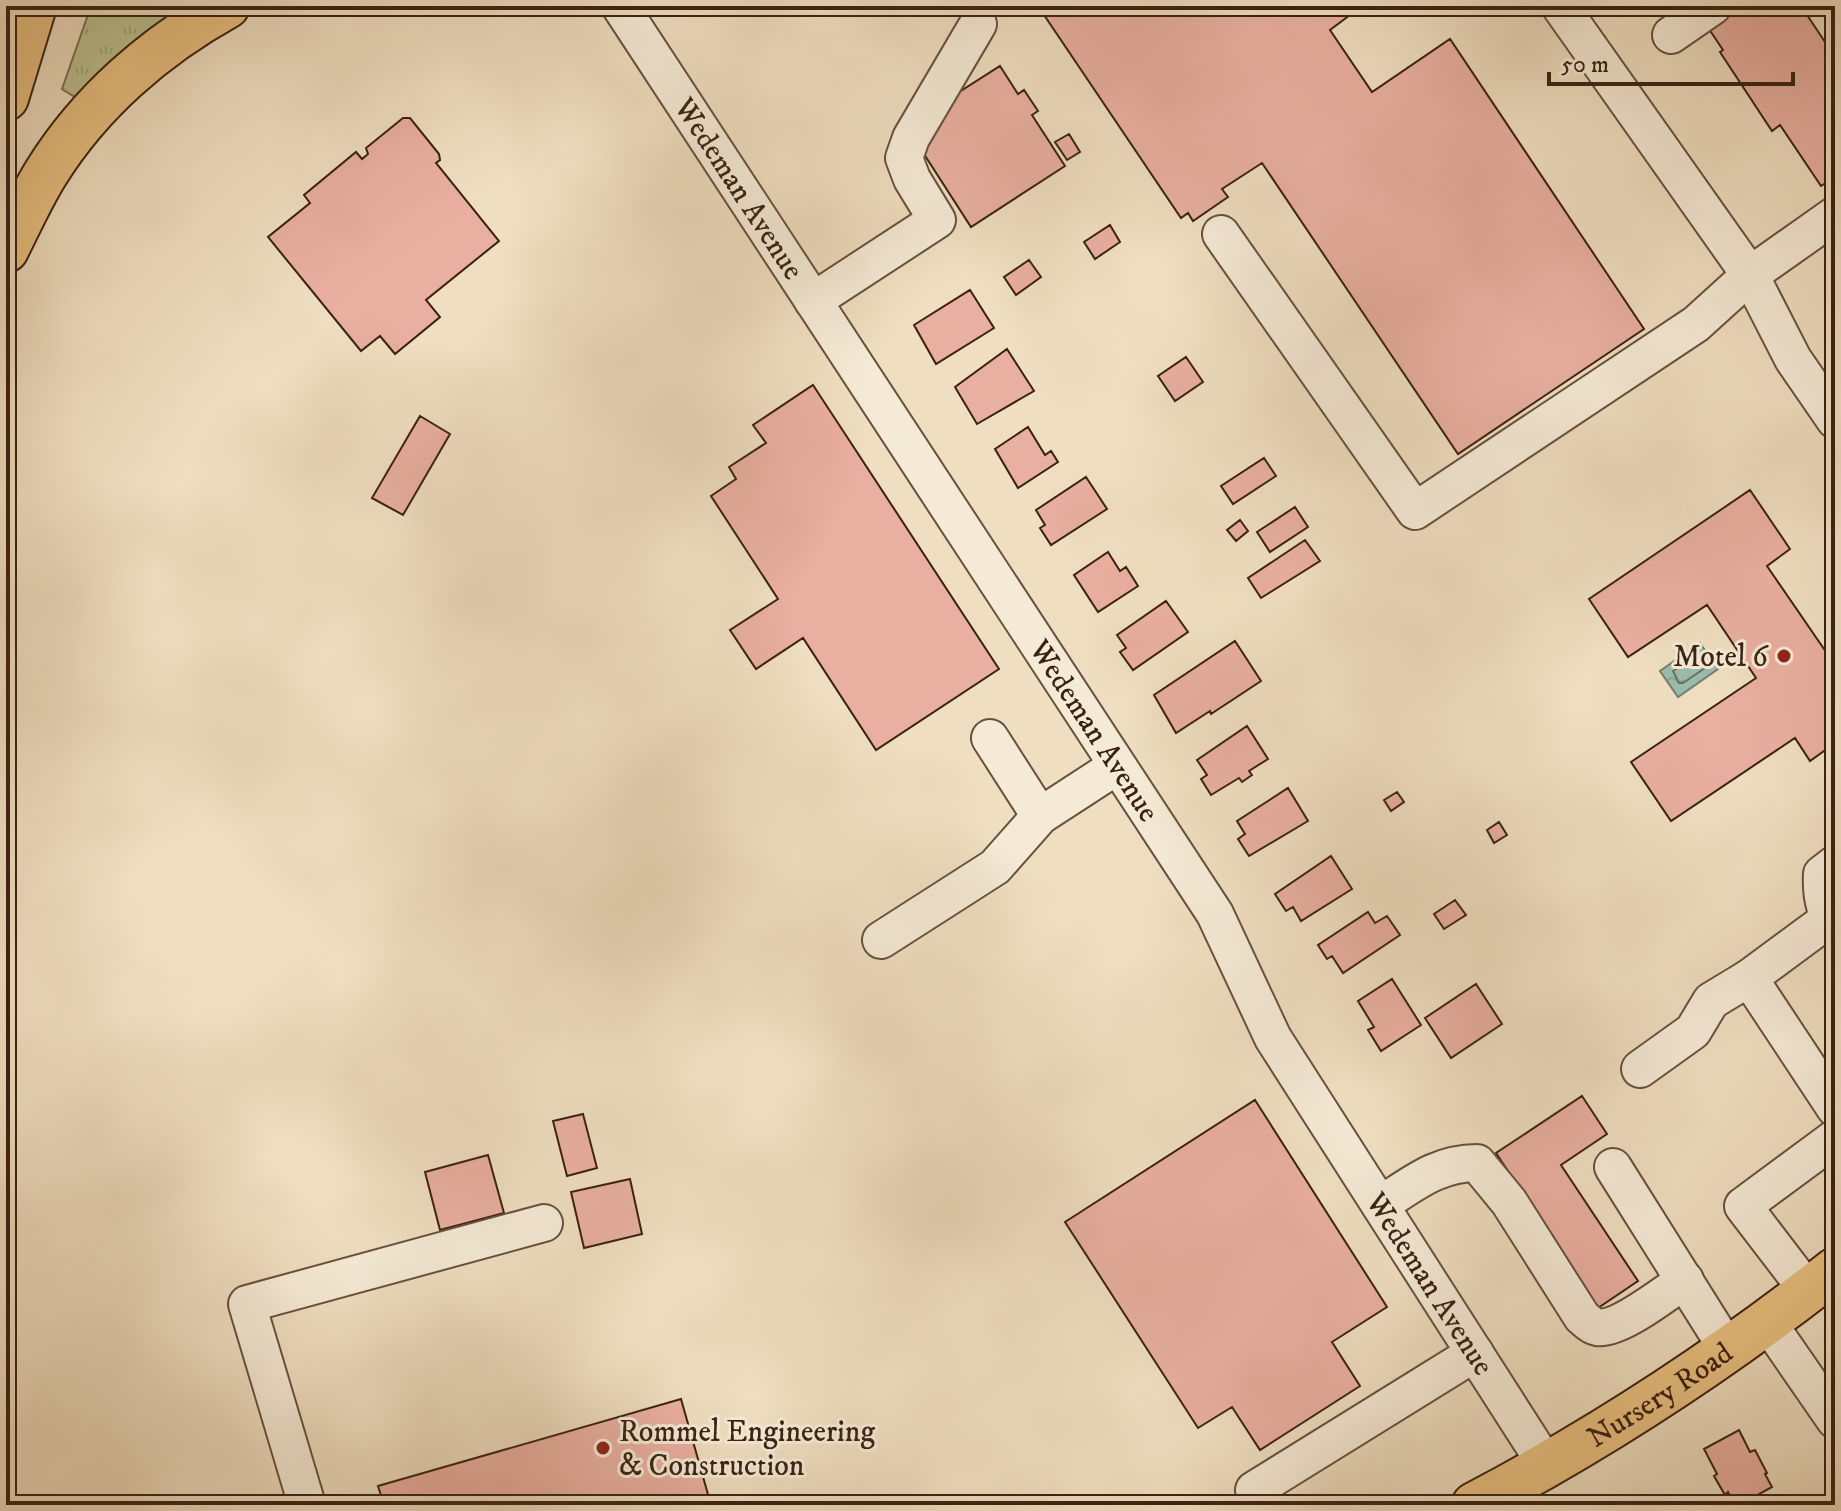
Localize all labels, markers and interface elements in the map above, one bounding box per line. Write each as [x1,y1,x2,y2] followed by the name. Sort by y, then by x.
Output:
[1549,36,1793,86] scale bar
[1561,50,1609,80] text: 50 m
[665,90,811,287] street label: Wedeman Avenue
[1020,632,1166,829] street label: Wedeman Avenue
[1673,639,1769,676] place label: Motel 6
[1775,647,1793,665] marker: Motel 6
[1356,1185,1501,1383] street label: Wedeman Avenue
[1581,1335,1740,1457] street label: Nursery Road
[619,1414,875,1485] place label: Rommel Engineering & Construction
[594,1439,612,1457] marker: Rommel Engineering & Construction

